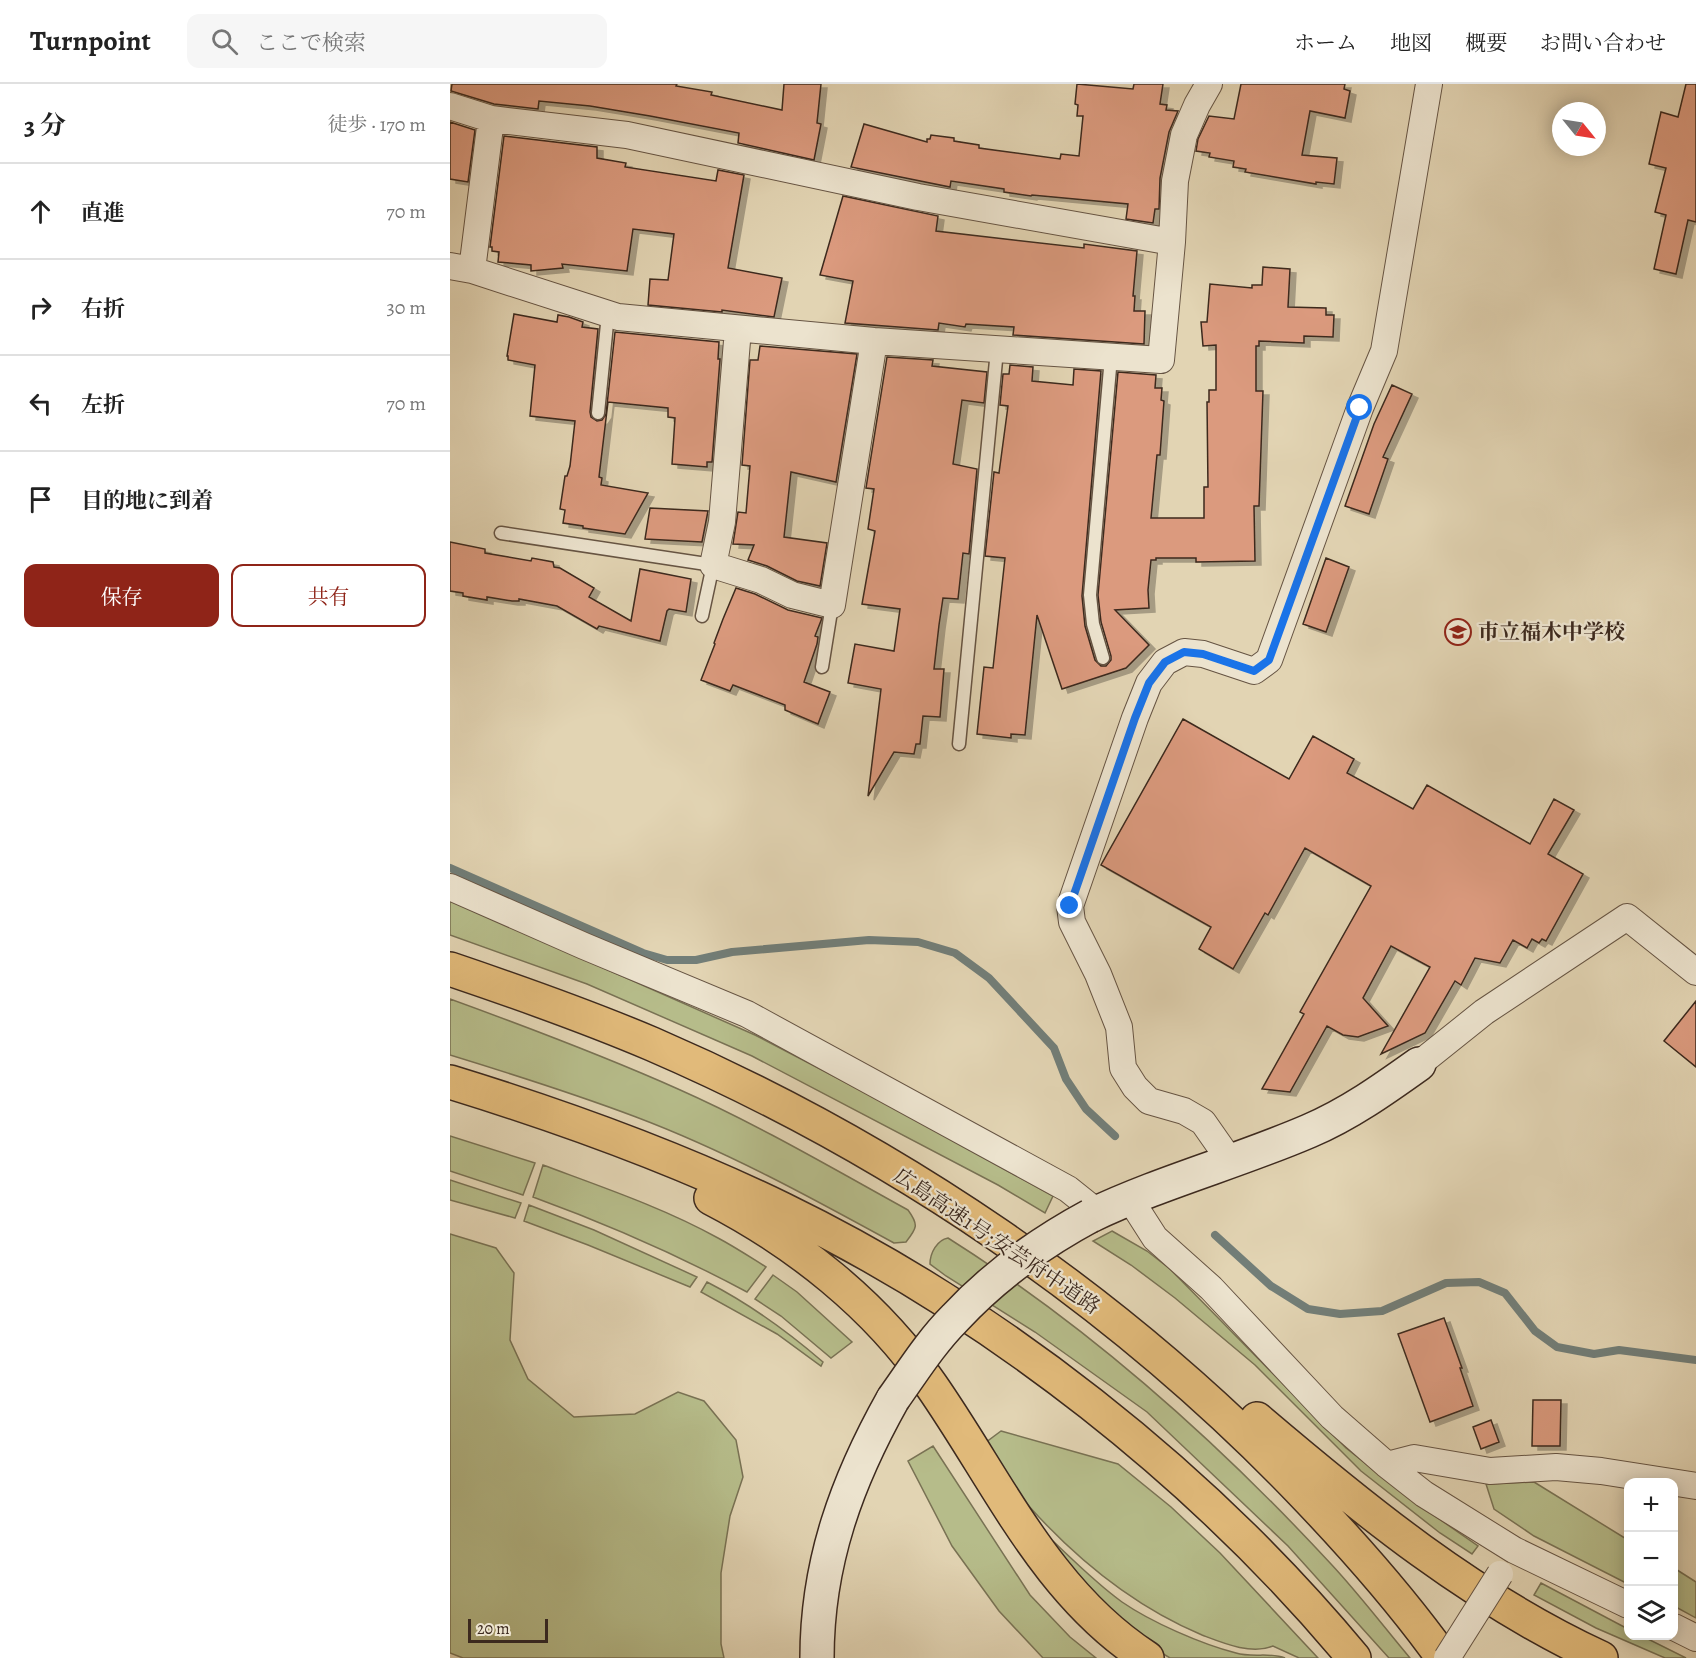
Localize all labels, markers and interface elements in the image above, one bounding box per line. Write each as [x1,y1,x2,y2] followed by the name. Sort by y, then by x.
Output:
[187,14,607,68] search box
[30,22,151,60] text: Turnpoint
[208,25,241,58] icon: search
[256,28,366,58] text: ここで検索
[1294,29,1357,57] text: ホーム
[1390,29,1432,57] text: 地図
[1465,29,1507,57] text: 概要
[1540,29,1666,57] text: お問い合わせ
[1552,102,1606,156] north arrow
[24,108,66,143] text: 3 分
[328,111,426,138] text: 徒歩 · 170 m
[24,195,57,228] icon: ahead
[81,198,125,228] text: 直進
[386,198,426,225] text: 70 m
[24,291,57,324] icon: right
[81,294,125,324] text: 右折
[386,294,426,321] text: 30 m
[24,387,57,420] icon: left
[81,390,125,420] text: 左折
[386,390,426,417] text: 70 m
[1346,394,1372,420] route start
[24,483,57,516] icon: arrive
[81,486,213,516] text: 目的地に到着
[24,564,219,627] button: 保存
[231,564,426,627] button: 共有
[1443,617,1473,647] school or university icon: 市立福木中学校
[1478,618,1625,646] place label: 市立福木中学校
[1056,892,1082,918] route end
[888,1161,1106,1321] street label: 広島高速1号;安芸府中道路
[1624,1478,1678,1640] map controls
[1624,1478,1678,1532] button: +
[1624,1532,1678,1586] button: −
[1624,1586,1678,1640] button: layers
[468,1616,548,1644] scale bar
[477,1618,510,1640] text: 20 m

